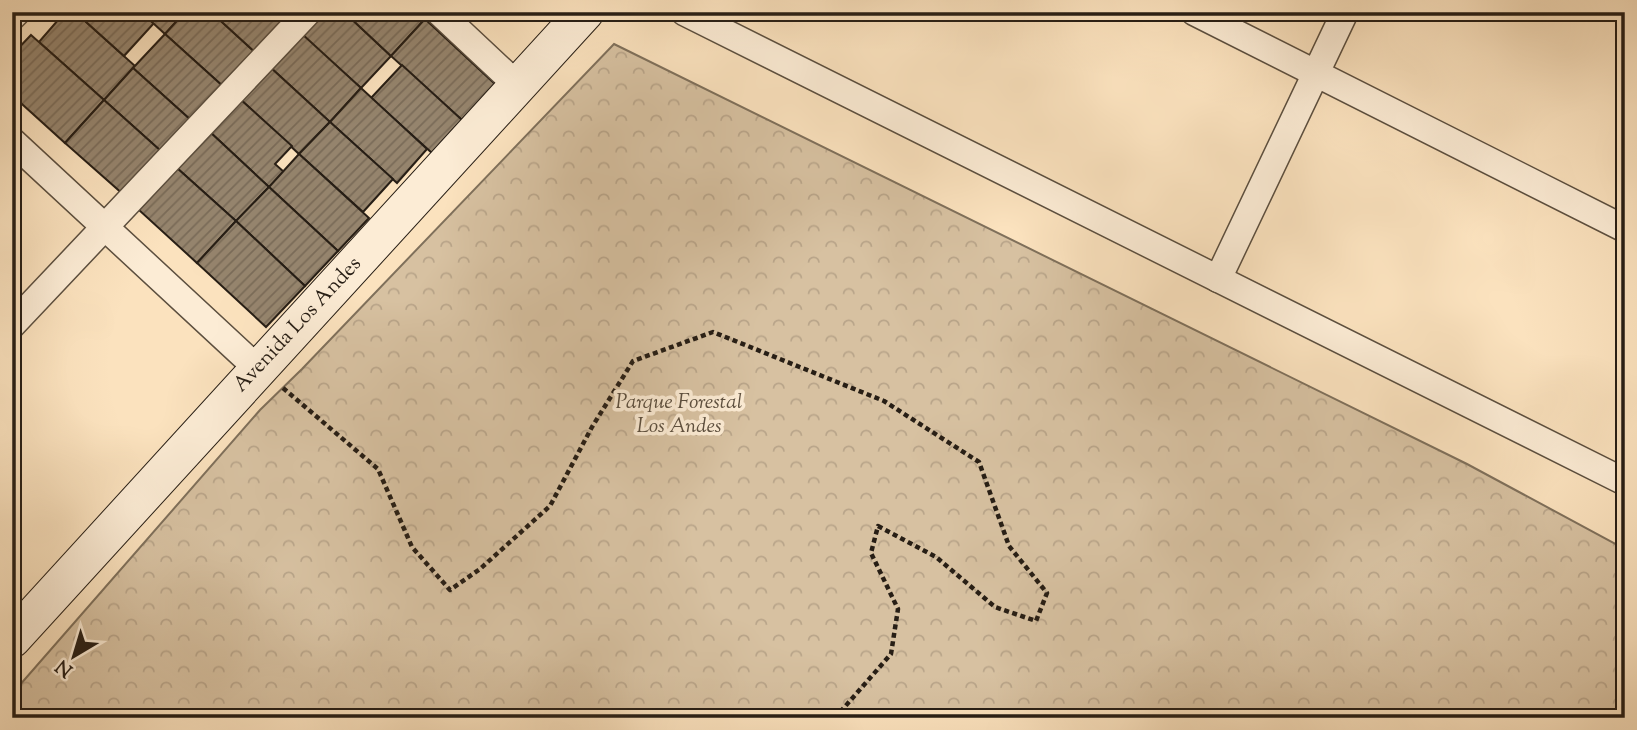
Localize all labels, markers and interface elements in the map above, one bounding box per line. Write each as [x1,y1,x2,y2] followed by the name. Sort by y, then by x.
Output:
[227,250,369,400] street label: Avenida Los Andes
[616,388,742,442] park label: Parque Forestal Los Andes
[38,622,108,692] north arrow
[51,652,79,683] text: N

